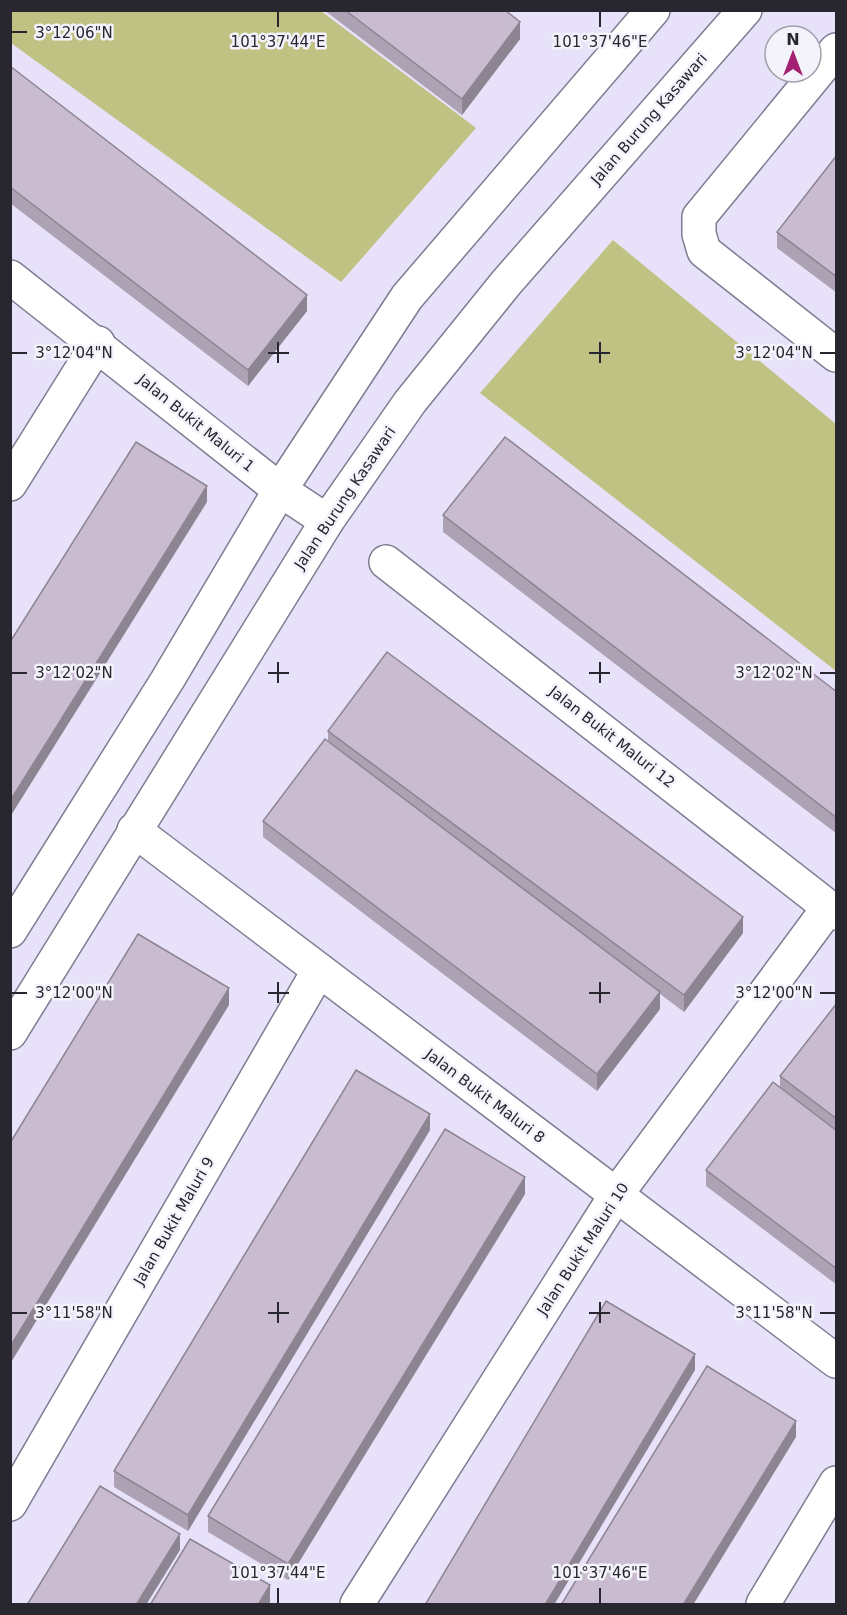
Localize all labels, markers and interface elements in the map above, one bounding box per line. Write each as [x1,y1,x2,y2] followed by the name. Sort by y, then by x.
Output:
[35,24,113,42] text: 3°12'06"N
[763,24,823,84] north arrow
[786,30,800,49] text: N
[231,33,325,51] text: 101°37'44"E
[553,33,647,51] text: 101°37'46"E
[586,50,711,189] street label: Jalan Burung Kasawari
[35,344,113,362] text: 3°12'04"N
[735,344,813,362] text: 3°12'04"N
[133,370,258,476] street label: Jalan Bukit Maluri 1
[290,423,399,574] street label: Jalan Burung Kasawari
[35,664,113,682] text: 3°12'02"N
[735,664,813,682] text: 3°12'02"N
[545,682,678,792] street label: Jalan Bukit Maluri 12
[35,984,113,1002] text: 3°12'00"N
[735,984,813,1002] text: 3°12'00"N
[421,1045,548,1147] street label: Jalan Bukit Maluri 8
[129,1154,218,1289] street label: Jalan Bukit Maluri 9
[533,1179,633,1320] street label: Jalan Bukit Maluri 10
[35,1304,113,1322] text: 3°11'58"N
[735,1304,813,1322] text: 3°11'58"N
[231,1564,325,1582] text: 101°37'44"E
[553,1564,647,1582] text: 101°37'46"E

